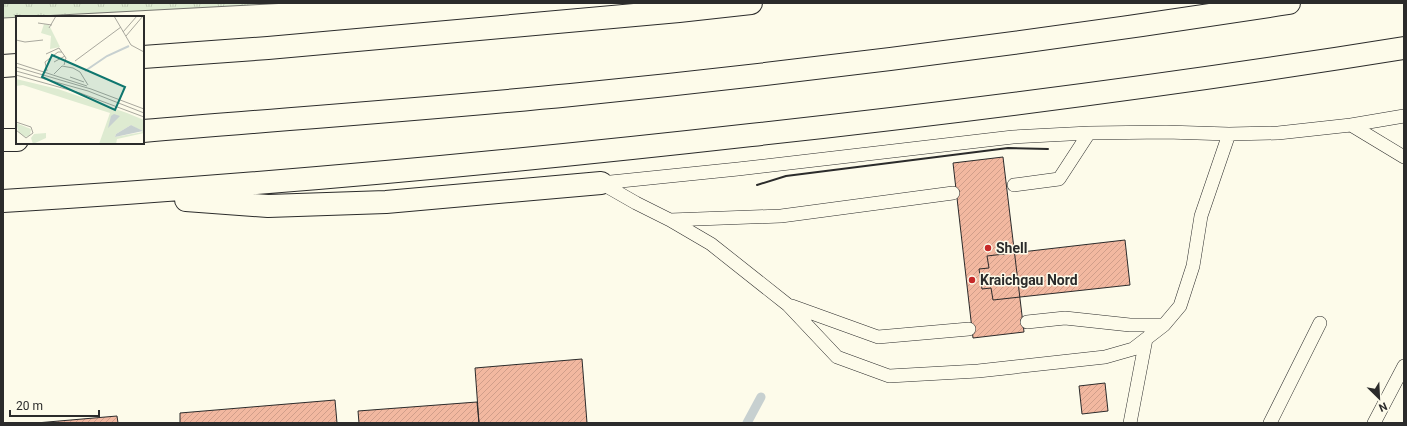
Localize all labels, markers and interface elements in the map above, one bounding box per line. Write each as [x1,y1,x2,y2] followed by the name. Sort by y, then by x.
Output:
[16,16,144,144] inset map
[996,240,1027,256] place label: Shell
[983,243,993,253] marker: Shell
[980,272,1078,288] place label: Kraichgau Nord
[967,275,977,285] marker: Kraichgau Nord
[1359,378,1399,418] north arrow
[10,392,99,418] scale bar
[16,399,43,413] text: 20 m
[1376,399,1389,414] text: N

